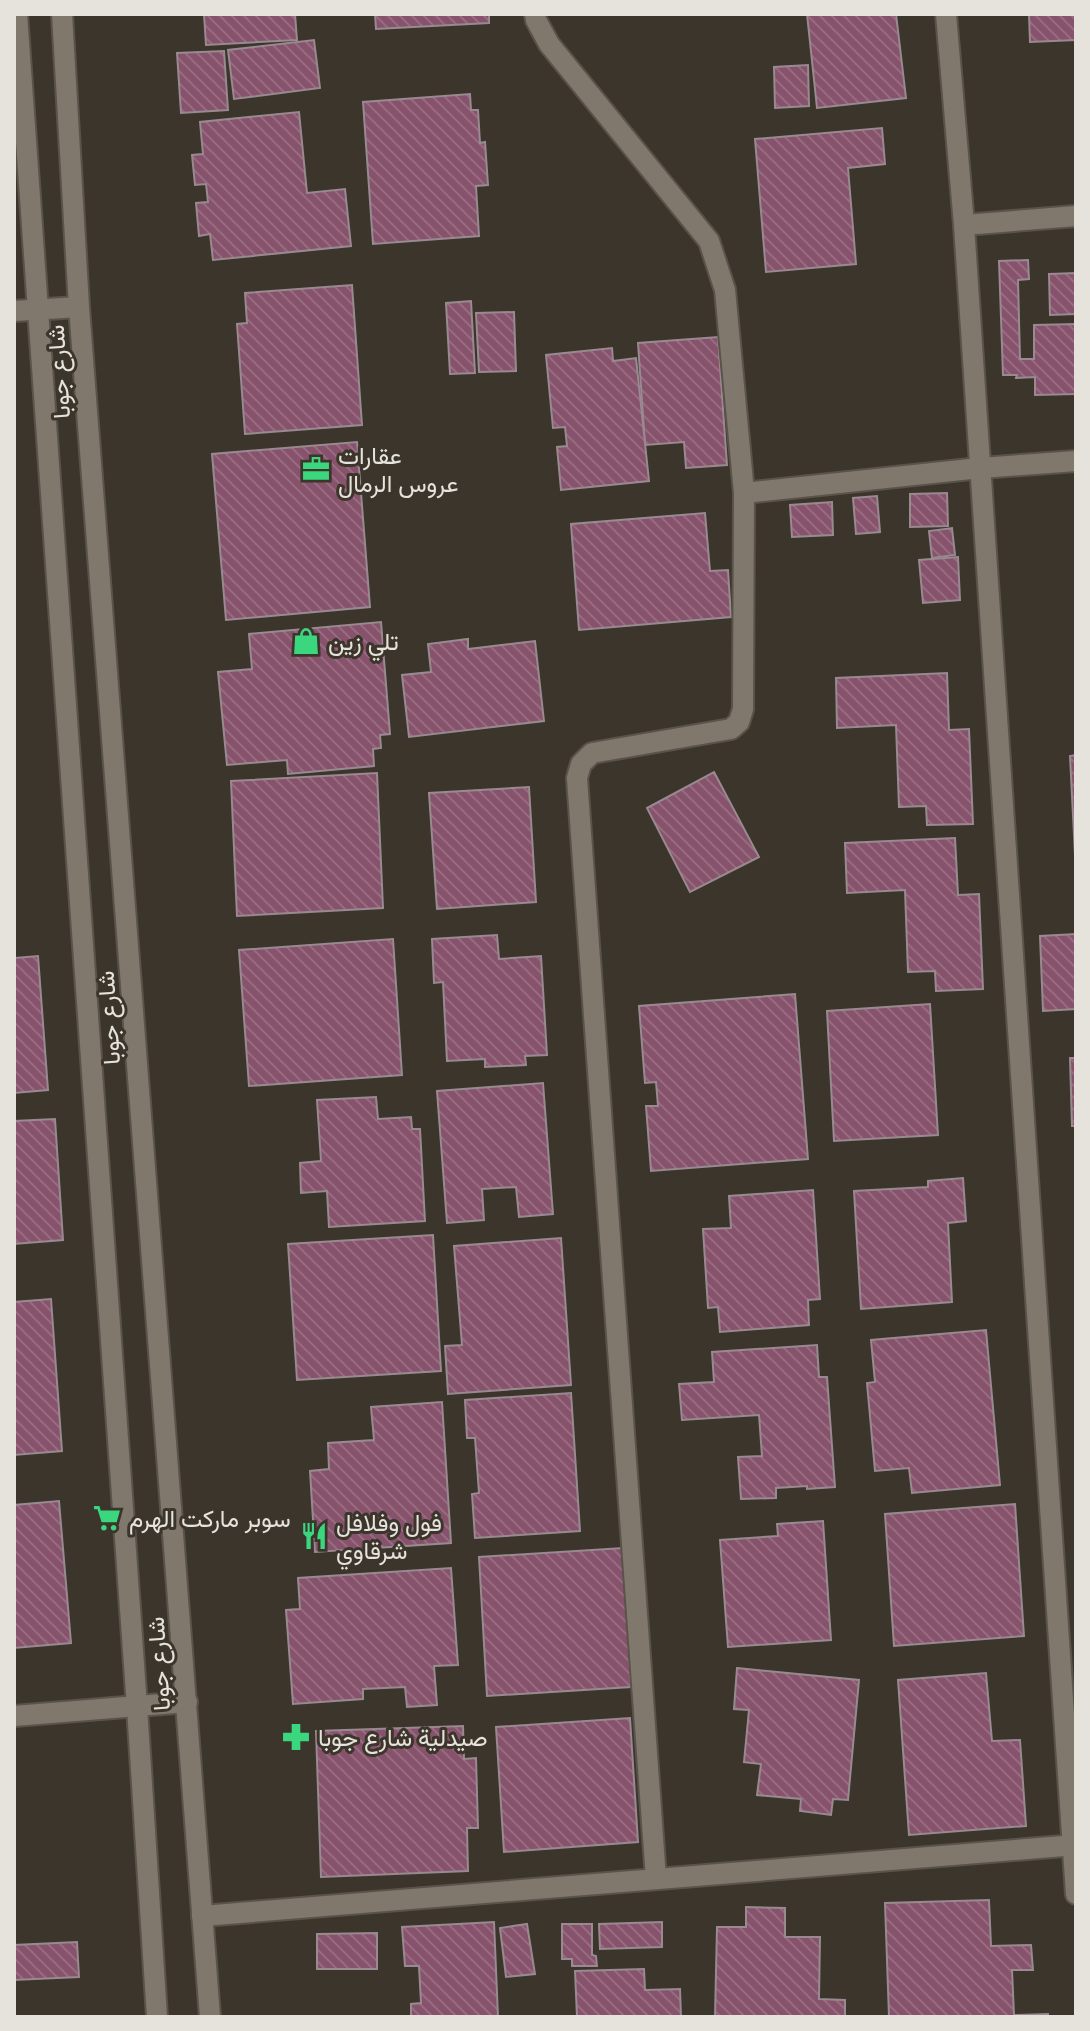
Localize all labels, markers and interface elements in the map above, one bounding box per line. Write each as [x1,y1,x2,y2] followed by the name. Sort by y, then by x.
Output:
[39,324,78,420] street label: شارع جوبا
[338,439,459,499] place label: عقارات عروس الرمال
[301,454,331,484] office icon: عقارات عروس الرمال
[328,625,399,661] place label: تلي زين
[291,626,321,656] shop icon: تلي زين
[89,970,128,1066] street label: شارع جوبا
[129,1502,291,1535] place label: سوبر ماركت الهرم
[92,1503,122,1533] supermarket icon: سوبر ماركت الهرم
[336,1506,442,1570] place label: فول وفلافل شرقاوي
[299,1521,329,1551] restaurant icon: فول وفلافل شرقاوي
[139,1616,178,1712] street label: شارع جوبا
[318,1721,488,1754] place label: صيدلية شارع جوبا
[281,1722,311,1752] pharmacy icon: صيدلية شارع جوبا

